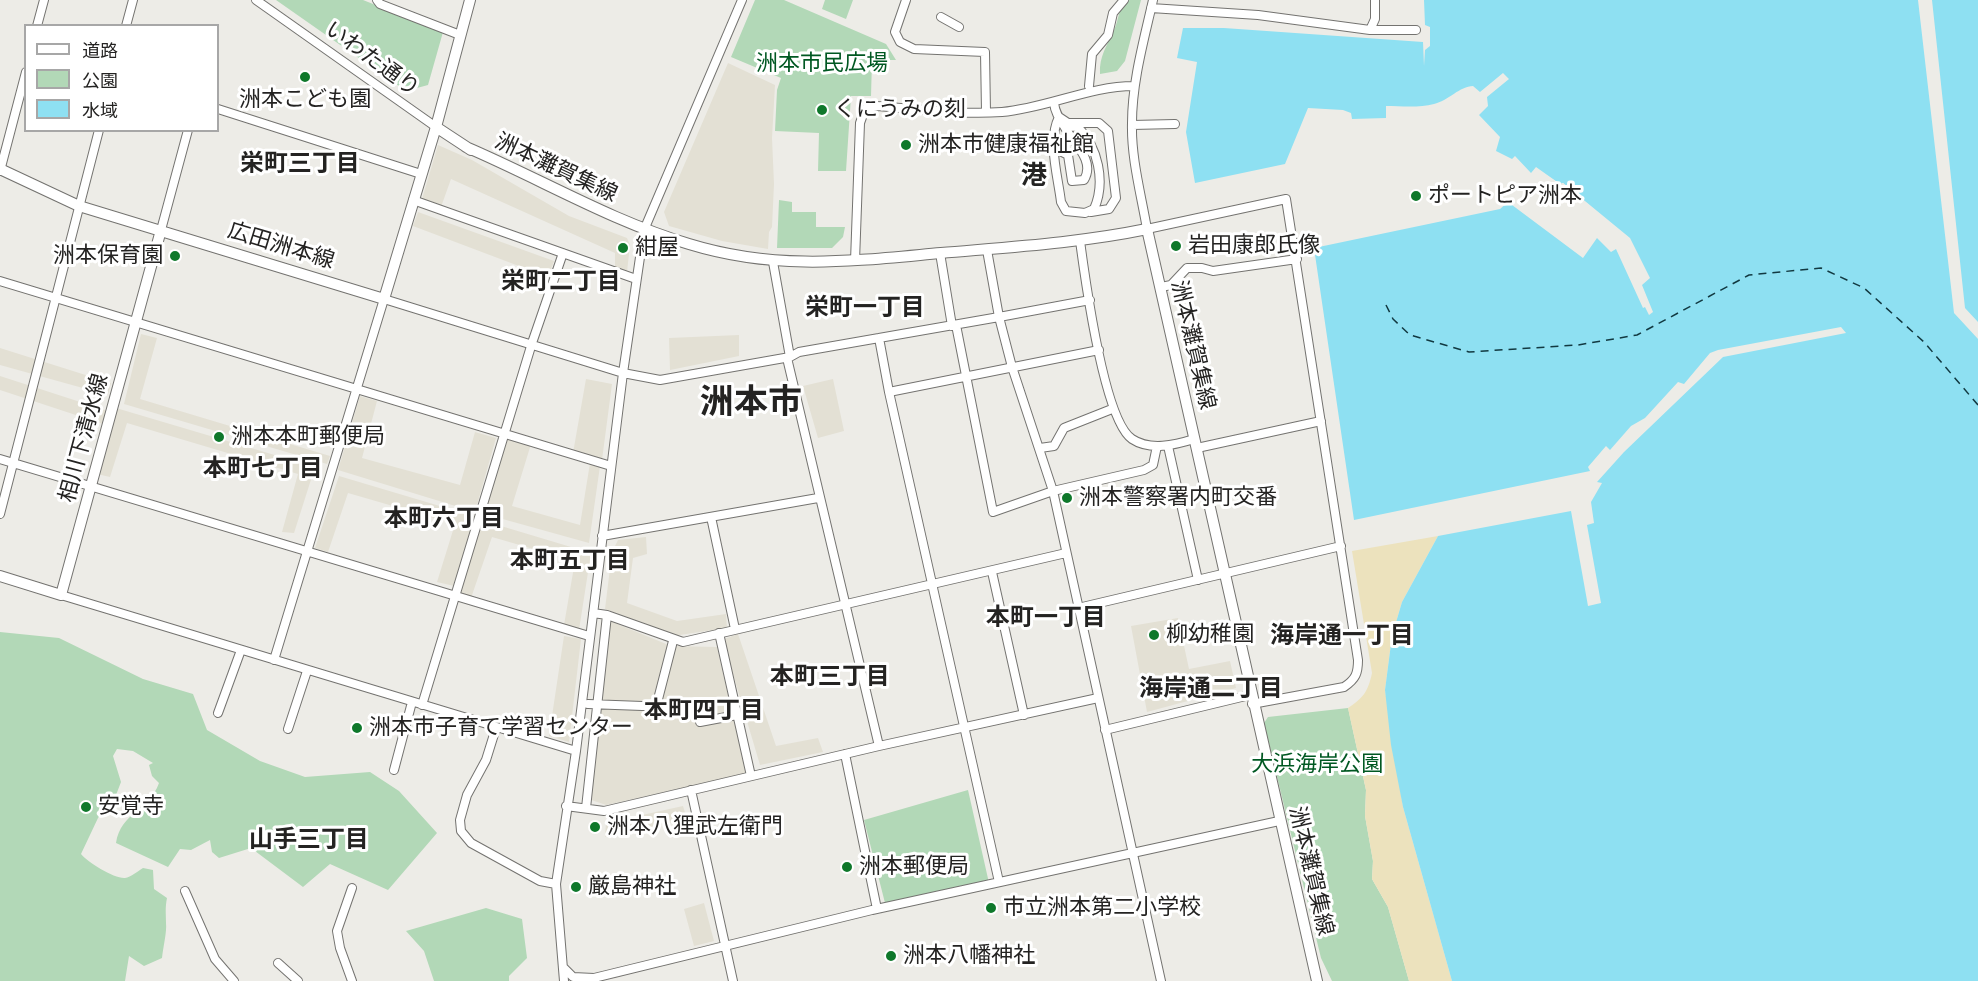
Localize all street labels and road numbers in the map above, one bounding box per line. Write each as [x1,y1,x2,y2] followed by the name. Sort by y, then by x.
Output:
[320,16,424,102] street label: いわた通り
[491,128,621,208] street label: 洲本灘賀集線
[225,217,337,275] street label: 広田洲本線
[1165,278,1221,412] street label: 洲本灘賀集線
[54,371,114,505] street label: 相川下清水線
[1283,804,1339,938] street label: 洲本灘賀集線

